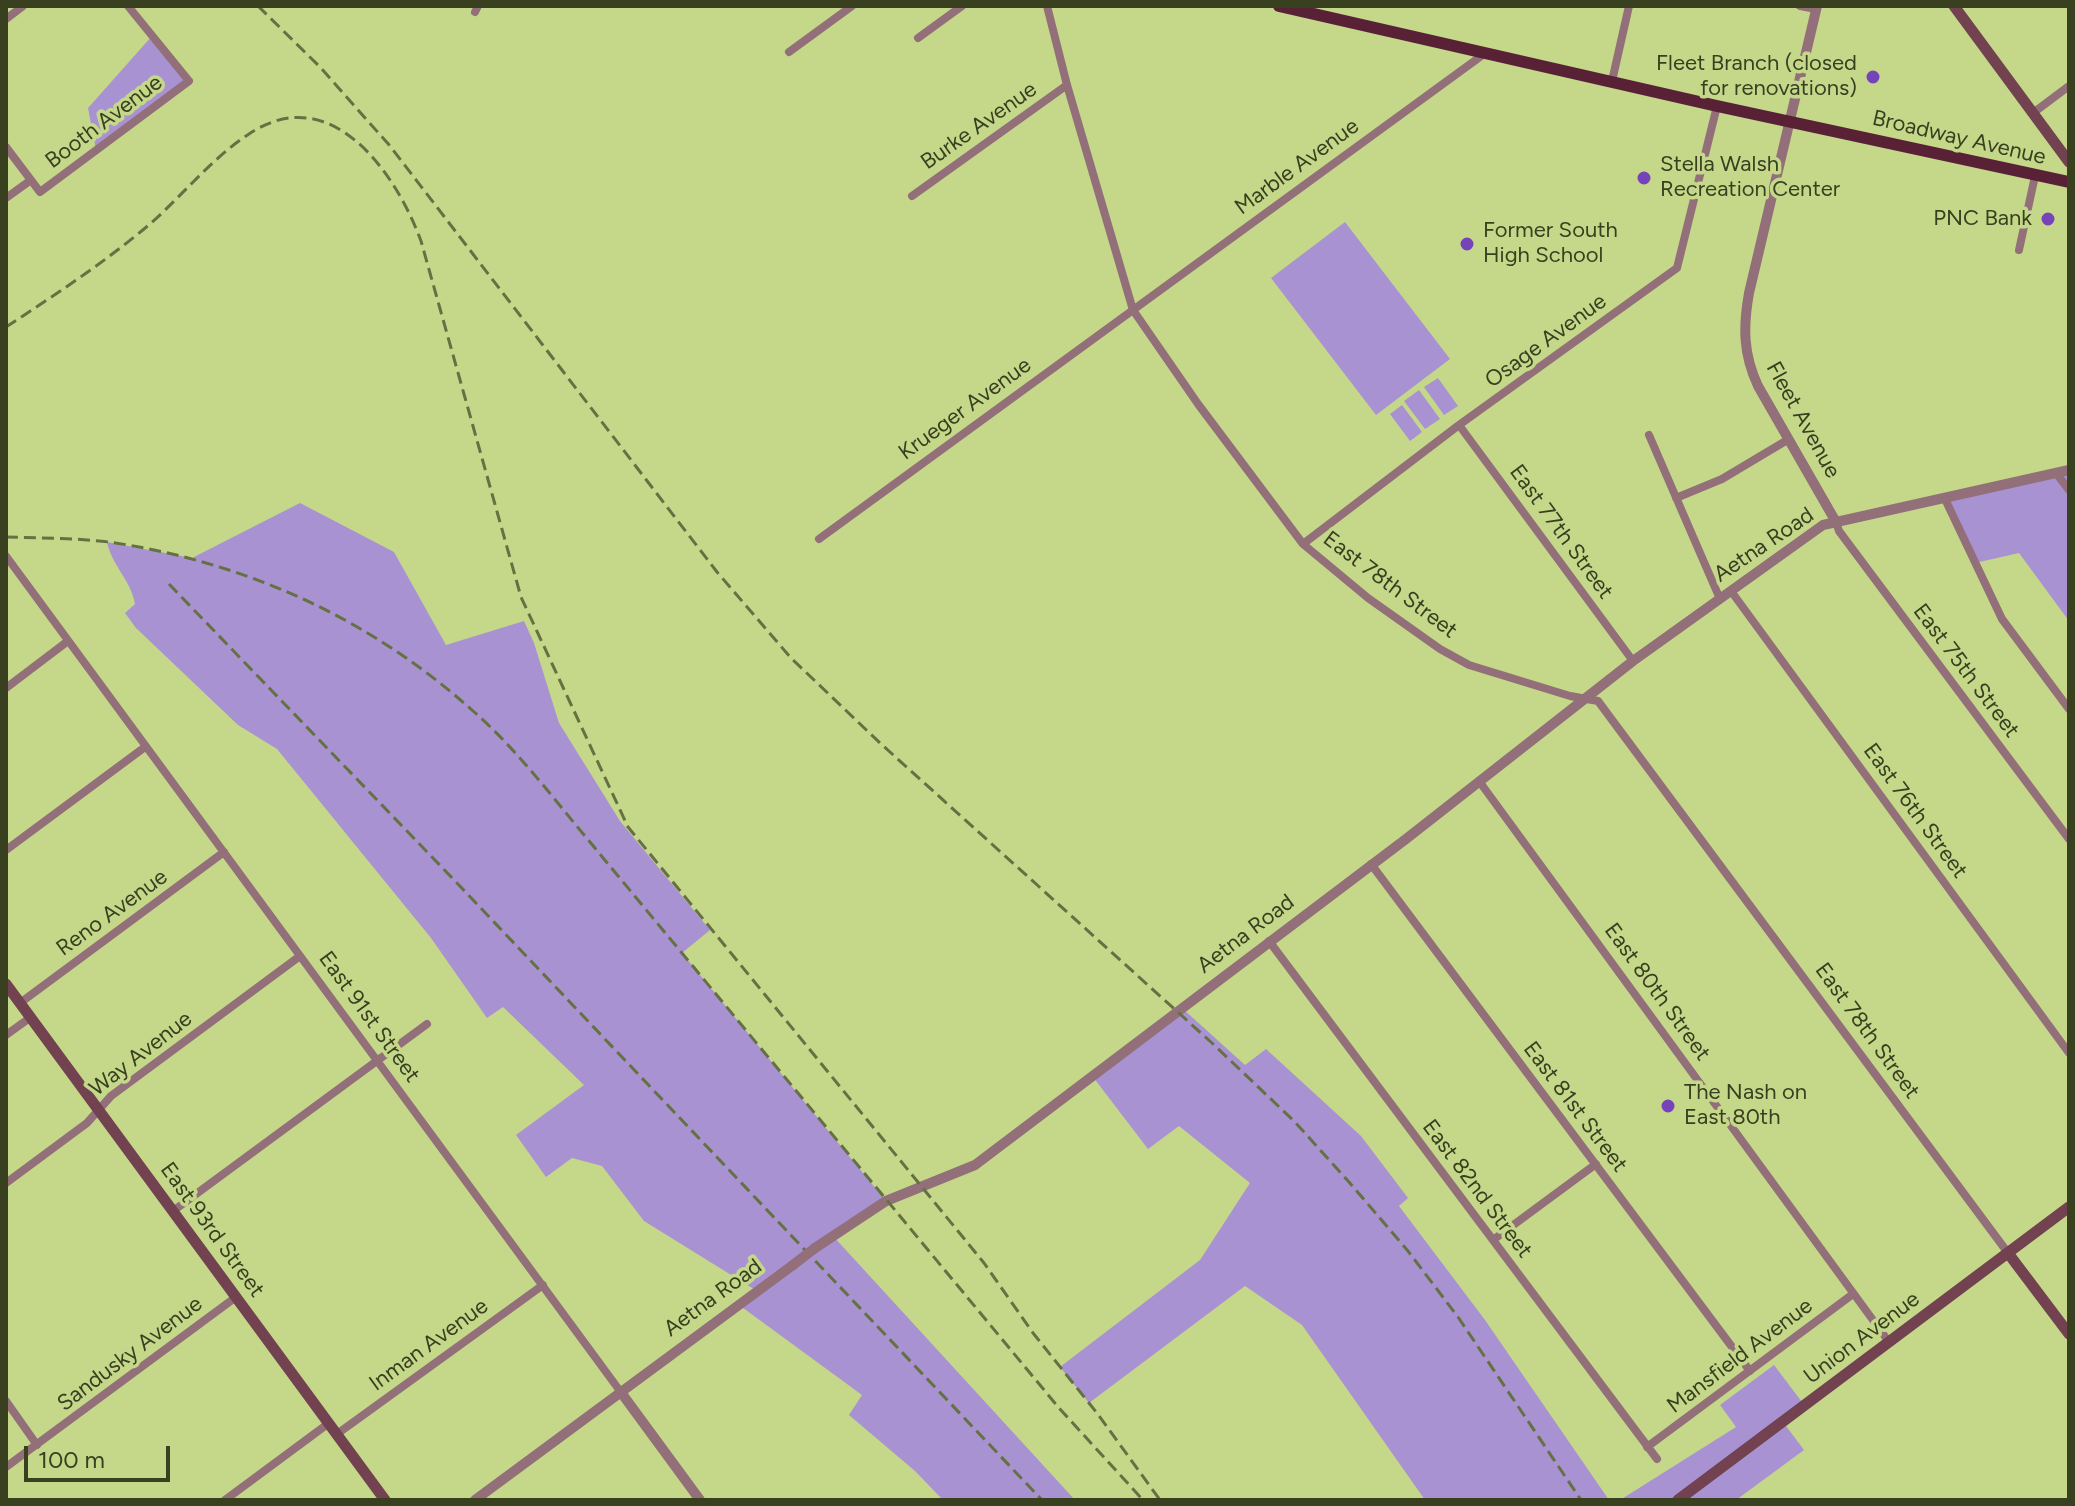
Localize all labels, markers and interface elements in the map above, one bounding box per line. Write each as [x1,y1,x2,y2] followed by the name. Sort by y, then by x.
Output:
[1656,51,1857,102] place label: Fleet Branch (closed for renovations)
[1864,68,1882,86] marker: Fleet Branch (closed for renovations)
[40,70,168,174] street label: Booth Avenue
[916,76,1042,176] street label: Burke Avenue
[1870,105,2048,171] street label: Broadway Avenue
[1230,113,1364,221] street label: Marble Avenue
[1660,152,1840,204] place label: Stella Walsh Recreation Center
[1635,169,1653,187] marker: Stella Walsh Recreation Center
[1933,206,2032,232] place label: PNC Bank
[2039,210,2057,228] marker: PNC Bank
[1483,218,1618,270] place label: Former South High School
[1458,235,1476,253] marker: Former South High School
[1480,288,1612,394] street label: Osage Avenue
[894,352,1036,466] street label: Krueger Avenue
[1760,357,1846,483] street label: Fleet Avenue
[1503,460,1619,604] street label: East 77th Street
[1709,502,1819,588] street label: Aetna Road
[1318,526,1462,644] street label: East 78th Street
[1907,599,2025,743] street label: East 75th Street
[1857,738,1973,884] street label: East 76th Street
[51,864,173,962] street label: Reno Avenue
[1192,889,1300,979] street label: Aetna Road
[1598,918,1716,1066] street label: East 80th Street
[313,946,425,1088] street label: East 91st Street
[1809,958,1925,1104] street label: East 78th Street
[85,1006,197,1102] street label: Way Avenue
[1517,1037,1633,1177] street label: East 81st Street
[1684,1080,1807,1132] place label: The Nash on East 80th
[1659,1097,1677,1115] marker: The Nash on East 80th
[1416,1115,1538,1263] street label: East 82nd Street
[154,1158,270,1302] street label: East 93rd Street
[659,1254,767,1342] street label: Aetna Road
[1799,1286,1925,1390] street label: Union Avenue
[52,1291,208,1417] street label: Sandusky Avenue
[364,1293,494,1397] street label: Inman Avenue
[1662,1293,1818,1419] street label: Mansfield Avenue
[28,1430,174,1480] scale bar
[38,1445,105,1474] text: 100 m

